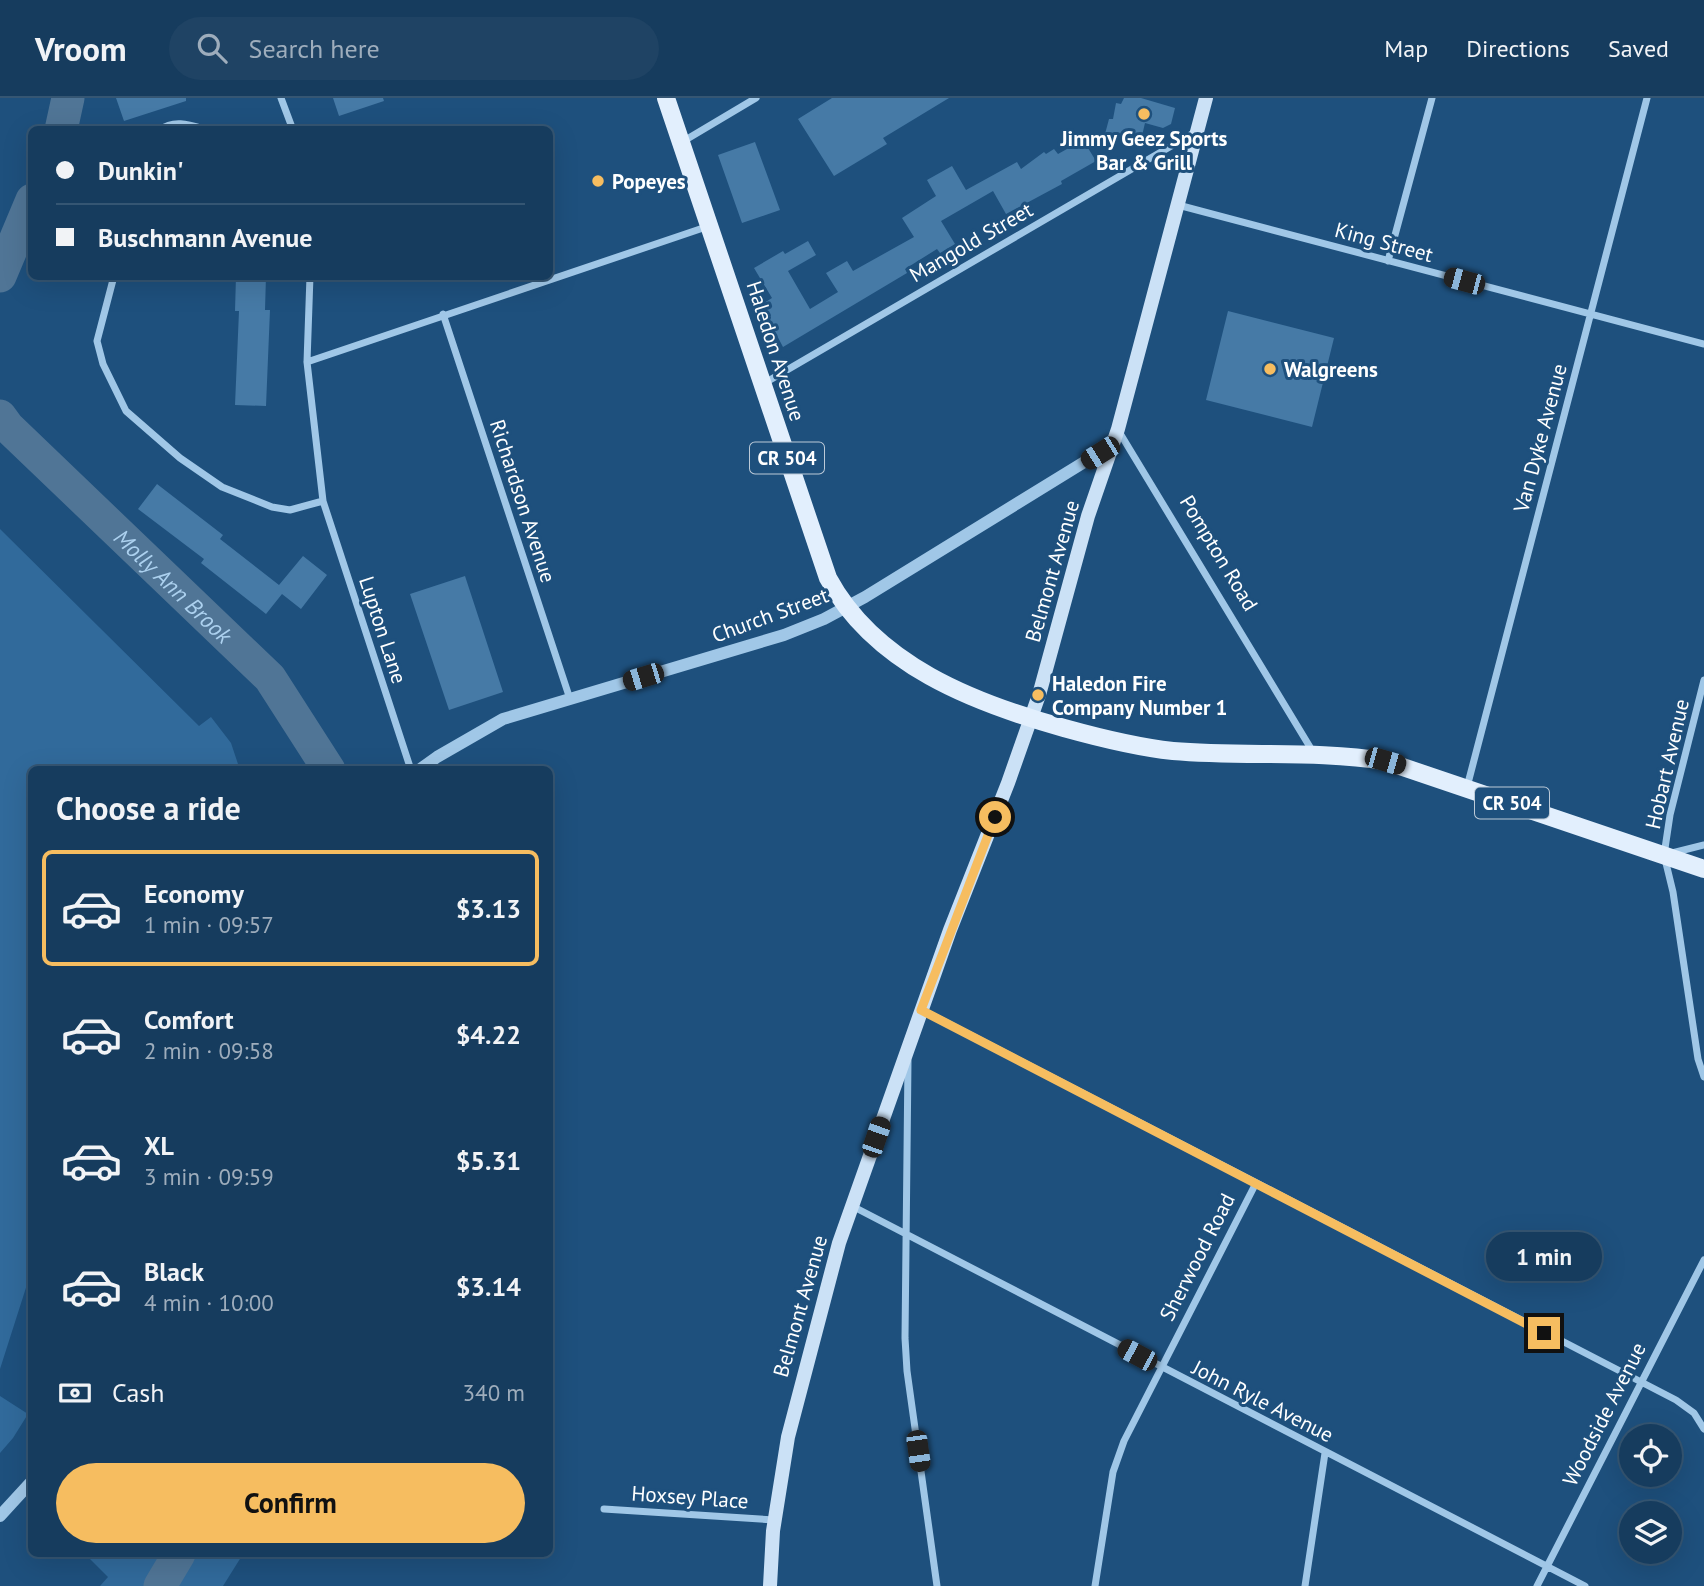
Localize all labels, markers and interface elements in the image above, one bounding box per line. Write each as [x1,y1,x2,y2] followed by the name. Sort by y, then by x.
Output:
[169,17,659,80] search box
[35,27,127,70] text: Vroom
[193,29,231,67] icon: search
[249,32,380,65] text: Search here
[1384,33,1428,64] text: Map
[1466,33,1570,64] text: Directions
[1608,33,1669,64] text: Saved
[1136,106,1152,122] marker: Jimmy Geez Sports Bar & Grill
[1060,125,1228,176] place label: Jimmy Geez Sports Bar & Grill
[98,154,184,187] text: Dunkin'
[612,168,686,195] place label: Popeyes
[590,173,606,189] marker: Popeyes
[905,196,1037,288] street label: Mangold Street
[1332,216,1436,268] street label: King Street
[98,221,313,254] text: Buschmann Avenue
[1441,265,1488,297] car
[741,277,811,425] street label: Haledon Avenue
[1284,356,1378,383] place label: Walgreens
[1262,361,1278,377] marker: Walgreens
[1507,361,1573,516] street label: Van Dyke Avenue
[484,416,562,586] street label: Richardson Avenue
[1077,433,1124,473] car
[750,442,824,474] road number: CR 504
[1174,490,1264,616] street label: Pompton Road
[1019,497,1085,645] street label: Belmont Avenue
[108,522,240,650] water label: Molly Ann Brook
[353,573,413,687] street label: Lupton Lane
[708,581,832,649] street label: Church Street
[620,661,667,693] car
[1052,670,1227,721] place label: Haledon Fire Company Number 1
[1030,687,1046,703] marker: Haledon Fire Company Number 1
[1639,696,1695,832] street label: Hobart Avenue
[1362,745,1409,777] car
[56,787,241,829] text: Choose a ride
[1475,788,1549,818] road number: CR 504
[979,801,1011,833] route start
[60,877,123,940] icon: car
[144,877,244,910] text: Economy
[456,892,521,925] text: $3.13
[144,910,274,939] text: 1 min · 09:57
[60,1003,123,1066] icon: car
[144,1003,234,1036] text: Comfort
[456,1018,521,1051] text: $4.22
[144,1036,274,1065] text: 2 min · 09:58
[860,1114,893,1160] car
[60,1129,123,1192] icon: car
[144,1129,174,1162] text: XL
[456,1144,521,1177] text: $5.31
[144,1162,274,1191] text: 3 min · 09:59
[1153,1189,1241,1325] street label: Sherwood Road
[767,1232,833,1380] street label: Belmont Avenue
[1486,1232,1602,1280] callout: 1 min
[1516,1242,1572,1271] text: 1 min
[60,1255,123,1318] icon: car
[144,1255,204,1288] text: Black
[456,1270,521,1303] text: $3.14
[144,1288,274,1317] text: 4 min · 10:00
[1528,1317,1560,1349] route end
[1114,1336,1161,1374] car
[1556,1338,1652,1490] street label: Woodside Avenue
[1187,1353,1338,1448] street label: John Ryle Avenue
[56,1374,94,1412] icon: cash
[112,1376,164,1409] text: Cash
[463,1378,525,1407] text: 340 m
[1619,1424,1682,1564] map controls
[1619,1424,1682,1487] button: locate
[905,1429,932,1473] car
[56,1463,525,1543] button: Confirm
[631,1479,749,1515] street label: Hoxsey Place
[1619,1501,1682,1564] button: layers

